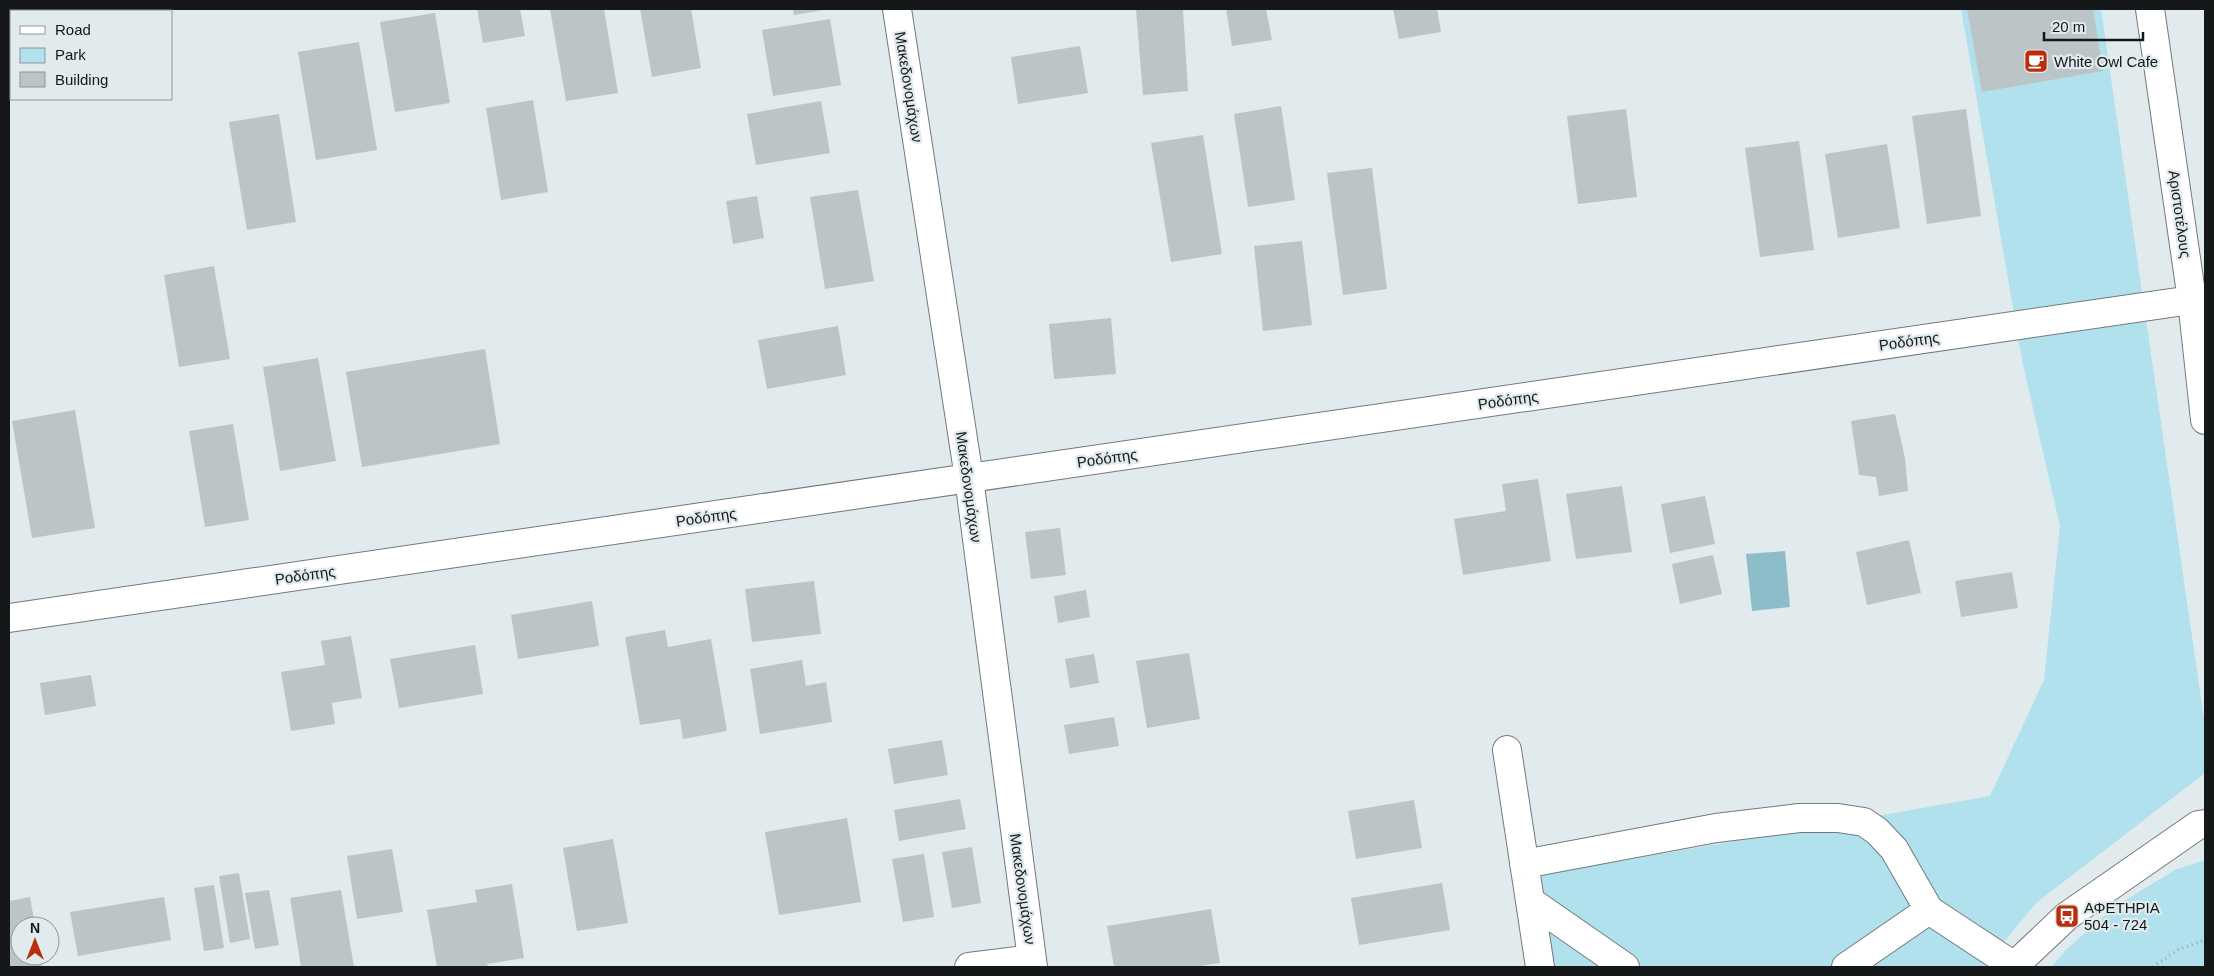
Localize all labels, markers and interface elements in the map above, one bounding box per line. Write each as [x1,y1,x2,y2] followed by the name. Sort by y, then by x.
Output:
[10,10,172,100] legend
[2044,10,2143,42] scale bar
[2052,18,2085,35] text: 20 m
[55,21,91,38] text: Road
[892,30,926,144] street label: Μακεδονομάχων
[55,46,86,63] text: Park
[2023,48,2049,74] cafe icon: White Owl Cafe
[2054,53,2158,70] place label: White Owl Cafe
[55,71,108,88] text: Building
[2165,169,2195,259] street label: Αριστοτέλους
[1878,328,1940,354] street label: Ροδόπης
[1477,387,1539,413] street label: Ροδόπης
[953,430,985,544] street label: Μακεδονομάχων
[1076,445,1138,471] street label: Ροδόπης
[675,504,737,530] street label: Ροδόπης
[274,562,336,588] street label: Ροδόπης
[1007,832,1039,946] street label: Μακεδονομάχων
[2084,899,2160,933] place label: ΑΦΕΤΗΡΙΑ 504 - 724
[2054,903,2080,929] bus stop icon: ΑΦΕΤΗΡΙΑ 504 - 724
[10,916,60,966] north arrow
[30,920,40,936] text: N

